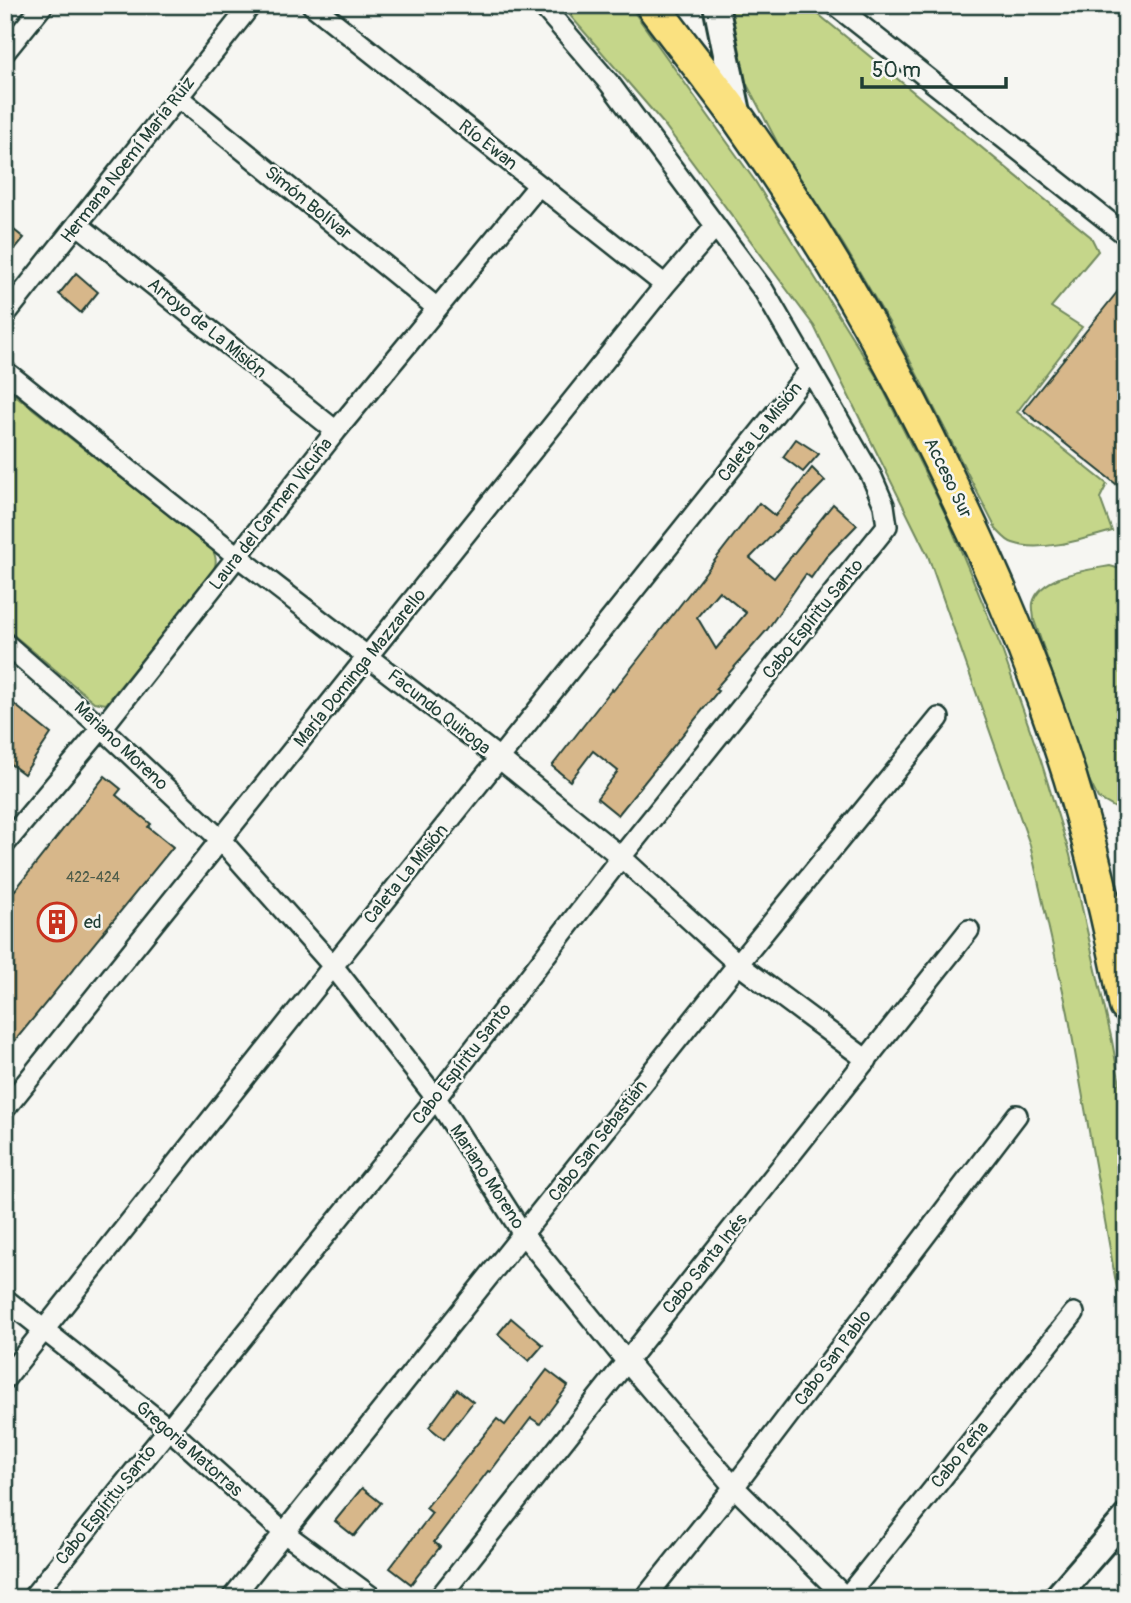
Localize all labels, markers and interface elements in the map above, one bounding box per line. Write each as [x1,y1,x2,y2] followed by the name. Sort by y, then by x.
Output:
[862,46,1005,90] scale bar
[872,57,921,84] text: 50 m
[56,72,200,248] street label: Hermana Noemí María Ruiz
[454,115,522,175] street label: Río Ewan
[260,161,357,245] street label: Simón Bolívar
[143,273,271,383] street label: Arroyo de La Misión
[713,377,807,487] street label: Caleta La Misión
[204,433,338,595] street label: Laura del Carmen Vicuña
[919,434,978,522] street label: Acceso Sur
[758,554,869,684] street label: Cabo Espíritu Santo
[289,584,431,752] street label: María Dominga Mazzarello
[383,664,495,760] street label: Facundo Quiroga
[69,697,173,796] street label: Mariano Moreno
[359,819,453,929] street label: Caleta La Misión
[66,869,120,886] house number: 422-424
[36,901,78,943] building icon: ed
[84,911,102,934] place label: ed
[407,998,517,1129] street label: Cabo Espíritu Santo
[543,1076,653,1206] street label: Cabo San Sebastián
[445,1120,530,1234] street label: Mariano Moreno
[657,1209,753,1319] street label: Cabo Santa Inés
[789,1305,877,1411] street label: Cabo San Pablo
[131,1396,247,1502] street label: Gregoria Matorras
[926,1417,994,1493] street label: Cabo Peña
[51,1440,162,1570] street label: Cabo Espíritu Santo

